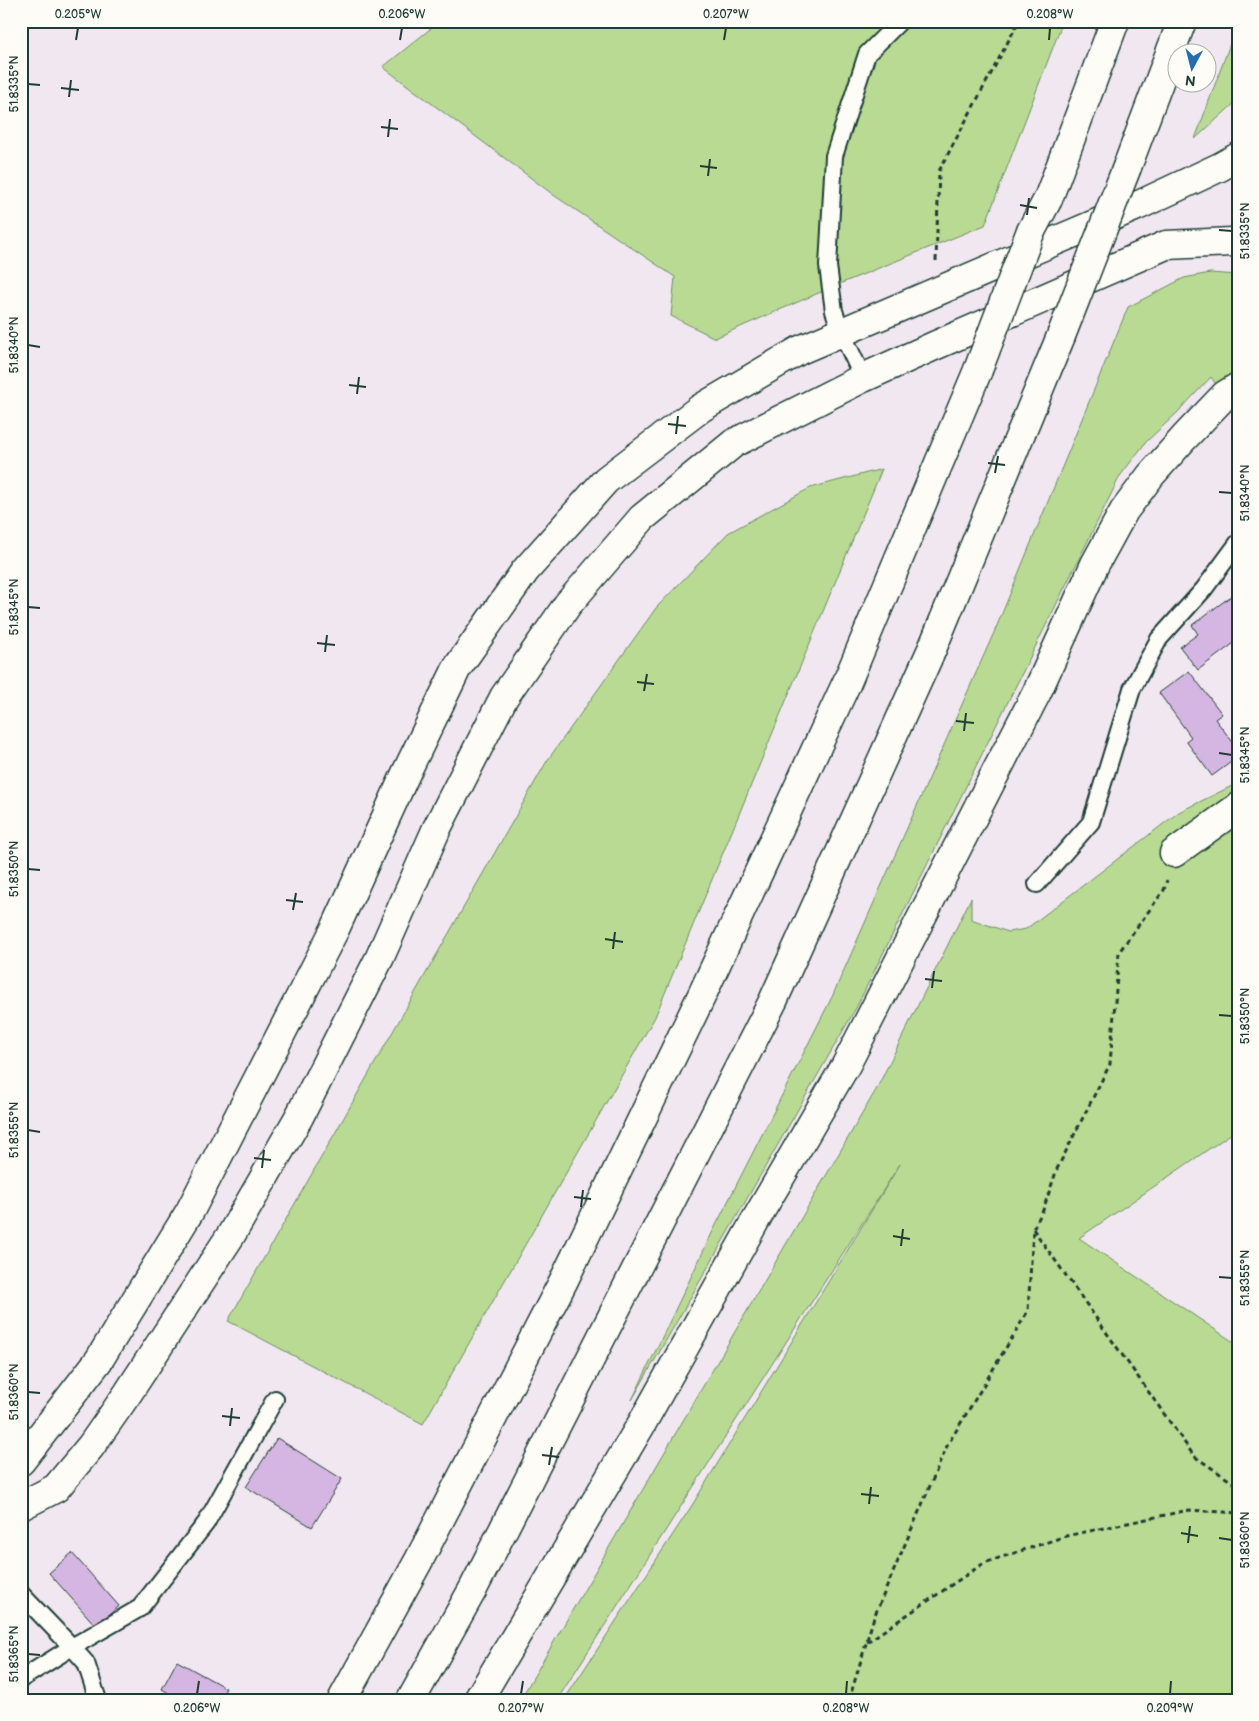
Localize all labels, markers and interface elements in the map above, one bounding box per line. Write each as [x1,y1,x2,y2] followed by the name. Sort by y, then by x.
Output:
[55,7,101,22] text: 0.205°W
[378,7,426,22] text: 0.206°W
[703,7,749,22] text: 0.207°W
[1027,7,1074,22] text: 0.208°W
[1166,42,1216,92] north arrow
[7,56,22,112] text: 51.8335°N
[1184,71,1197,89] text: N
[1238,203,1253,259] text: 51.8335°N
[7,316,22,374] text: 51.8340°N
[1238,464,1253,522] text: 51.8340°N
[7,579,22,635] text: 51.8345°N
[1238,727,1253,783] text: 51.8345°N
[7,841,22,897] text: 51.8350°N
[1238,988,1253,1044] text: 51.8350°N
[7,1102,22,1158] text: 51.8355°N
[1238,1250,1253,1306] text: 51.8355°N
[7,1363,22,1421] text: 51.8360°N
[1238,1511,1253,1569] text: 51.8360°N
[7,1626,22,1682] text: 51.8365°N
[173,1701,221,1716] text: 0.206°W
[498,1701,544,1716] text: 0.207°W
[823,1701,870,1716] text: 0.208°W
[1147,1701,1194,1716] text: 0.209°W

